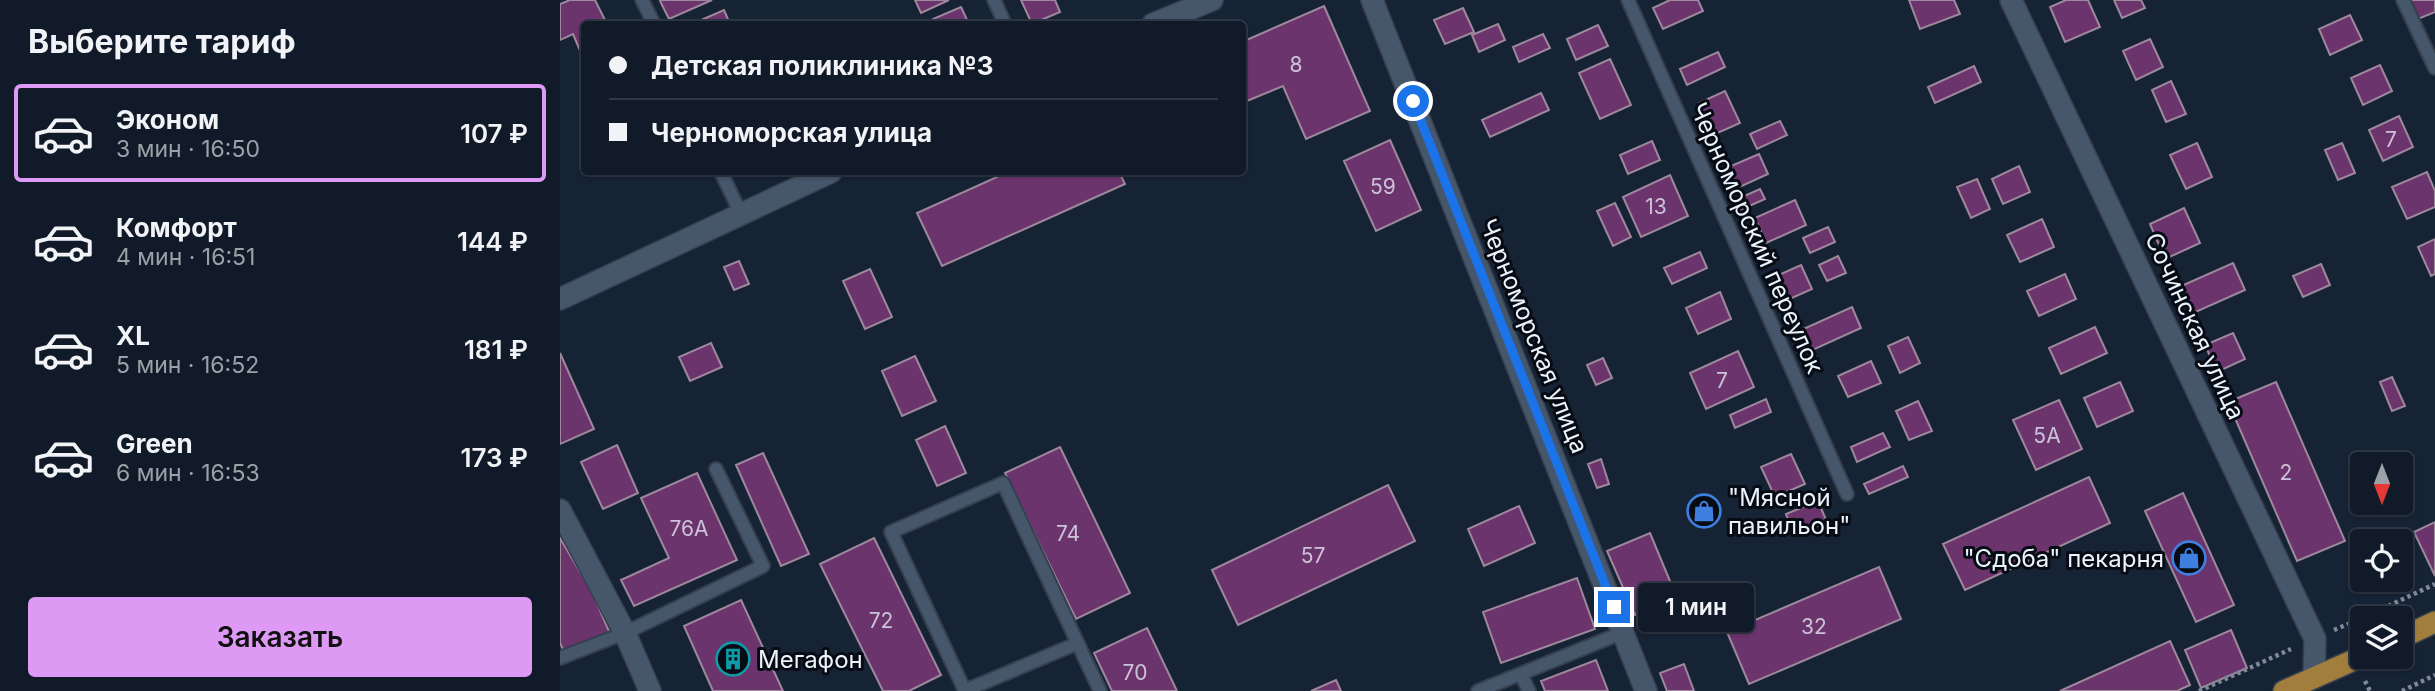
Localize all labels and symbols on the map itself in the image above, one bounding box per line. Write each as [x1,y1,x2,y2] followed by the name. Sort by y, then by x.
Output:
[1290,52,1303,77] house number: 8
[1397,85,1429,117] route start
[1684,98,1830,378] street label: Черноморский переулок
[2385,127,2397,152] house number: 7
[1370,174,1396,199] house number: 59
[1645,194,1667,219] house number: 13
[1474,215,1594,457] street label: Черноморская улица
[2139,228,2251,424] street label: Сочинская улица
[1716,368,1728,393] house number: 7
[2033,423,2061,448] house number: 5А
[2350,452,2413,514] north arrow
[2280,460,2292,485] house number: 2
[1728,483,1850,540] place label: "Мясной павильон"
[1685,492,1723,530] shop icon: "Мясной павильон"
[669,516,709,541] house number: 76А
[1056,521,1080,546] house number: 74
[2170,539,2208,577] shop icon: "Сдоба" пекарня
[1301,543,1325,568] house number: 57
[1963,544,2164,573] place label: "Сдоба" пекарня
[1638,582,1754,632] callout: 1 мин
[1598,591,1630,623] route end
[869,608,893,633] house number: 72
[1801,614,1827,639] house number: 32
[714,640,752,678] building icon: Мегафон
[758,645,863,674] place label: Мегафон
[1123,660,1147,685] house number: 70

